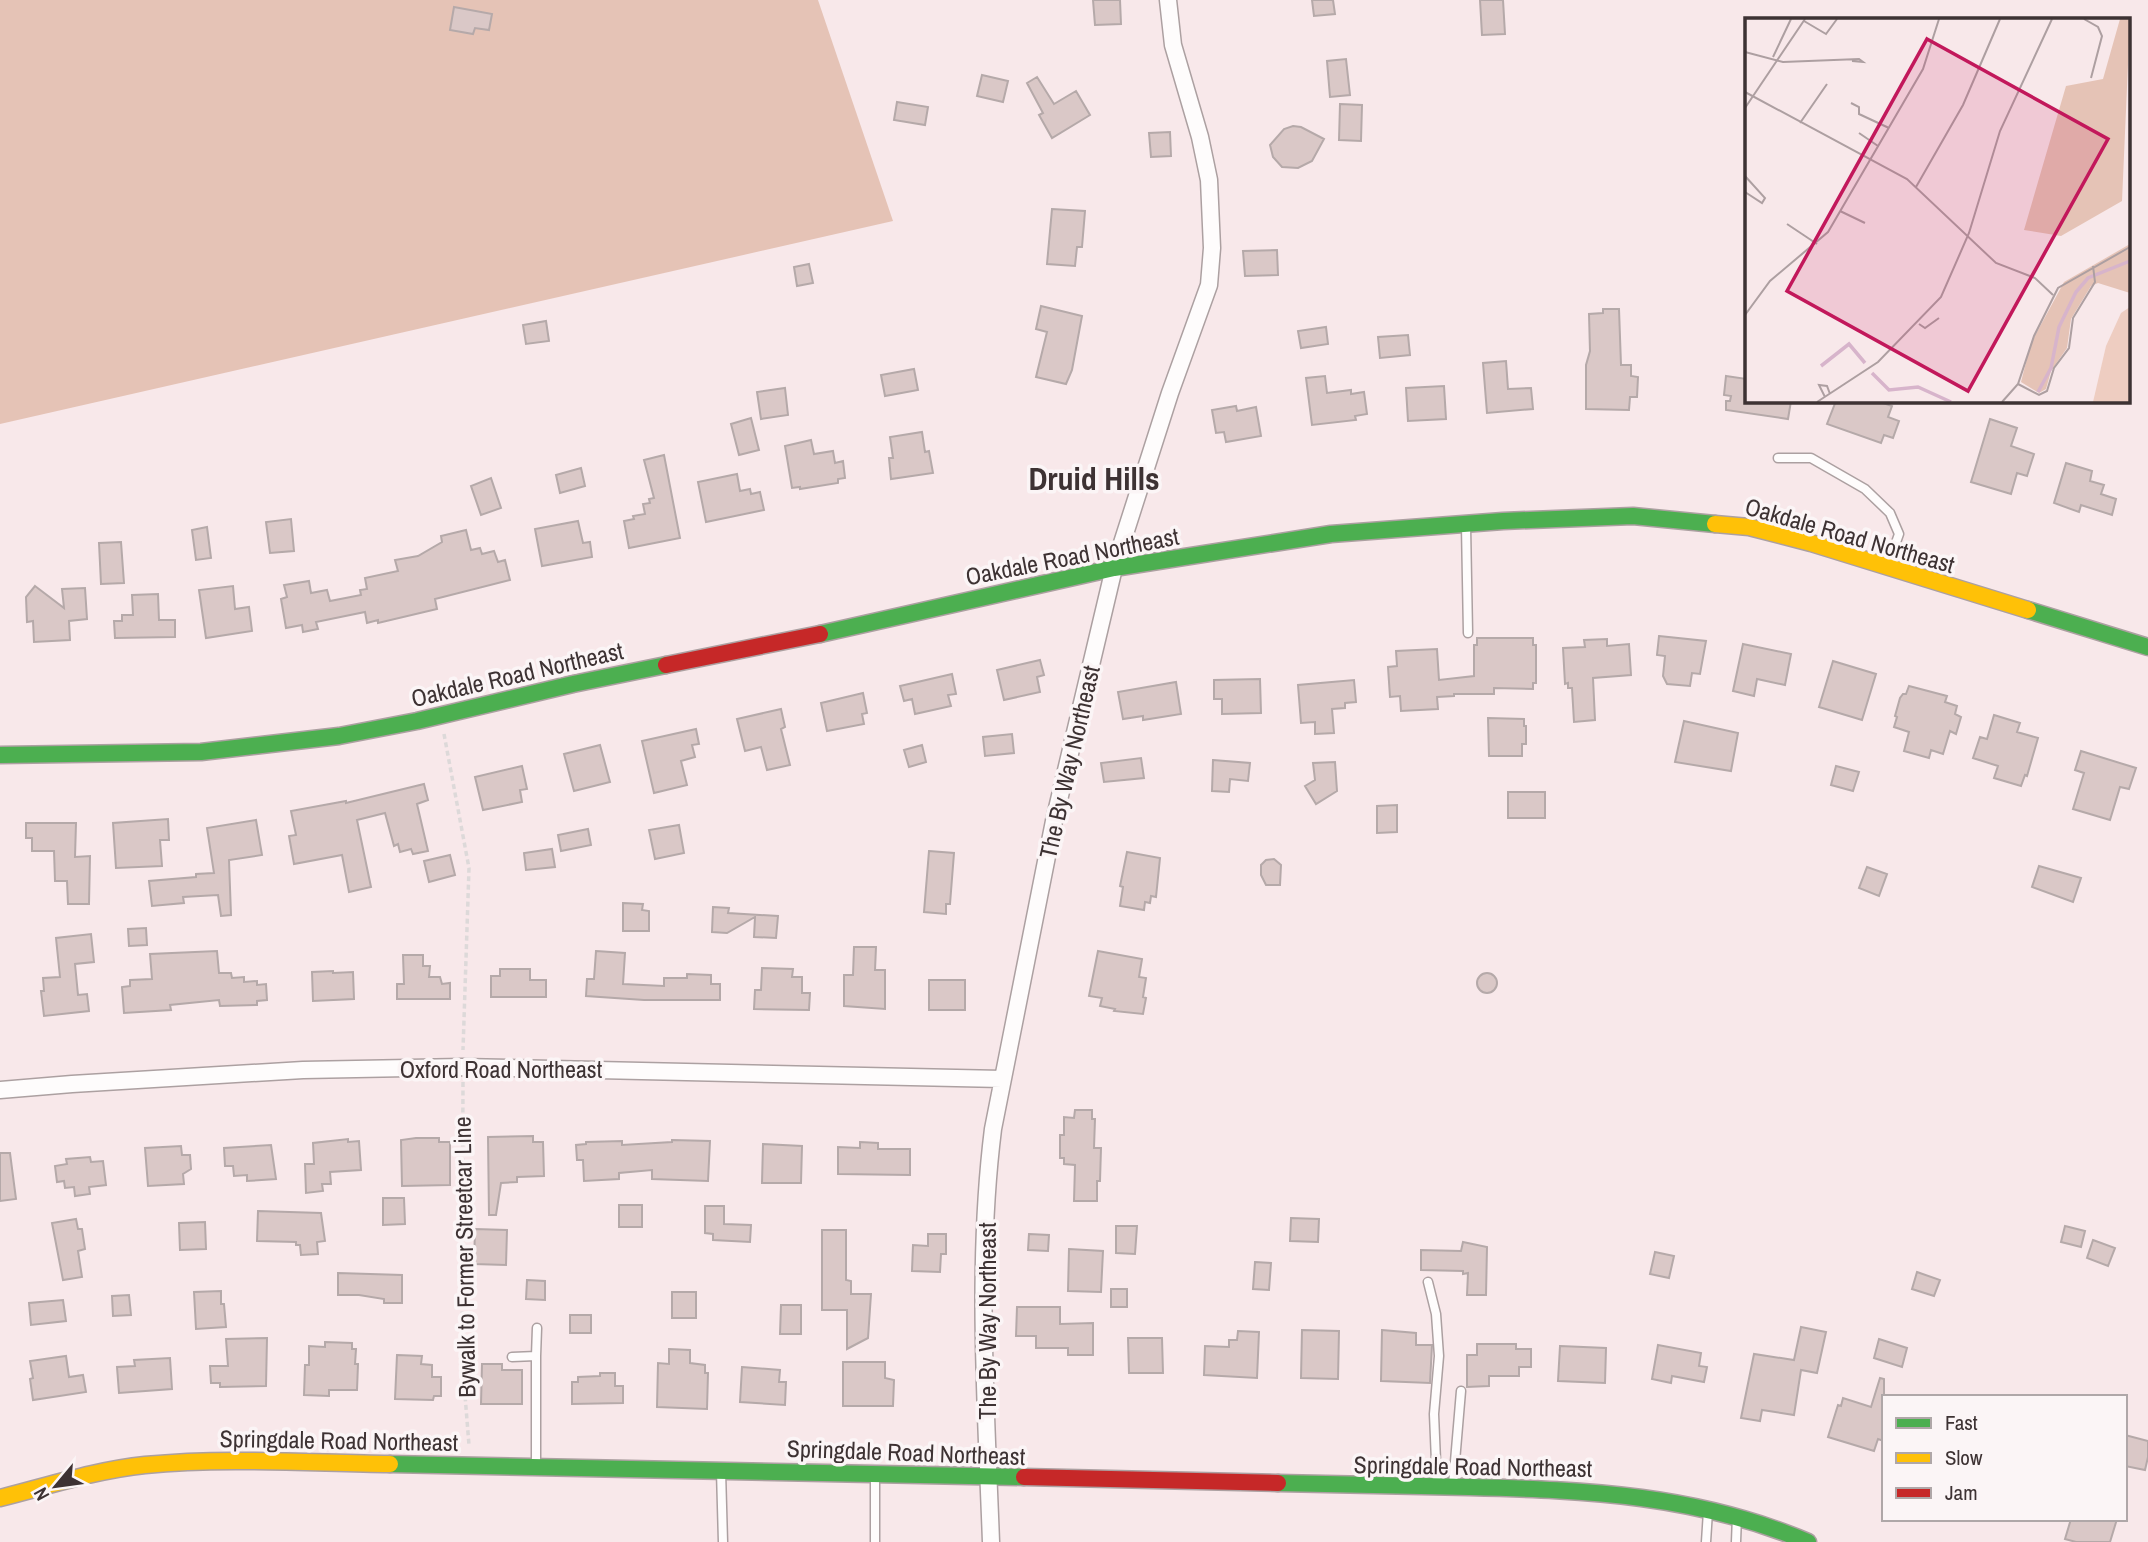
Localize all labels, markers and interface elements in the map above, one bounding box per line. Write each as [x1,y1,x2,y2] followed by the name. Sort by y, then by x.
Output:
[1745,18,2130,402] inset map
[1028,457,1160,500] district label: Druid Hills
[1741,490,1959,580] street label: Oakdale Road Northeast
[963,520,1182,592] street label: Oakdale Road Northeast
[408,634,627,714] street label: Oakdale Road Northeast
[1031,662,1107,862] street label: The By Way Northeast
[400,1053,603,1085] street label: Oxford Road Northeast
[446,1116,482,1398] street label: Bywalk to Former Streetcar Line
[971,1222,1003,1420] street label: The By Way Northeast
[1882,1395,2127,1521] legend
[1945,1408,1978,1437] text: Fast
[219,1422,459,1458] street label: Springdale Road Northeast
[786,1432,1026,1472] street label: Springdale Road Northeast
[1945,1443,1983,1472] text: Slow
[1353,1448,1593,1484] street label: Springdale Road Northeast
[21,1451,91,1521] north arrow
[1945,1478,1978,1507] text: Jam
[27,1483,55,1505] text: N

